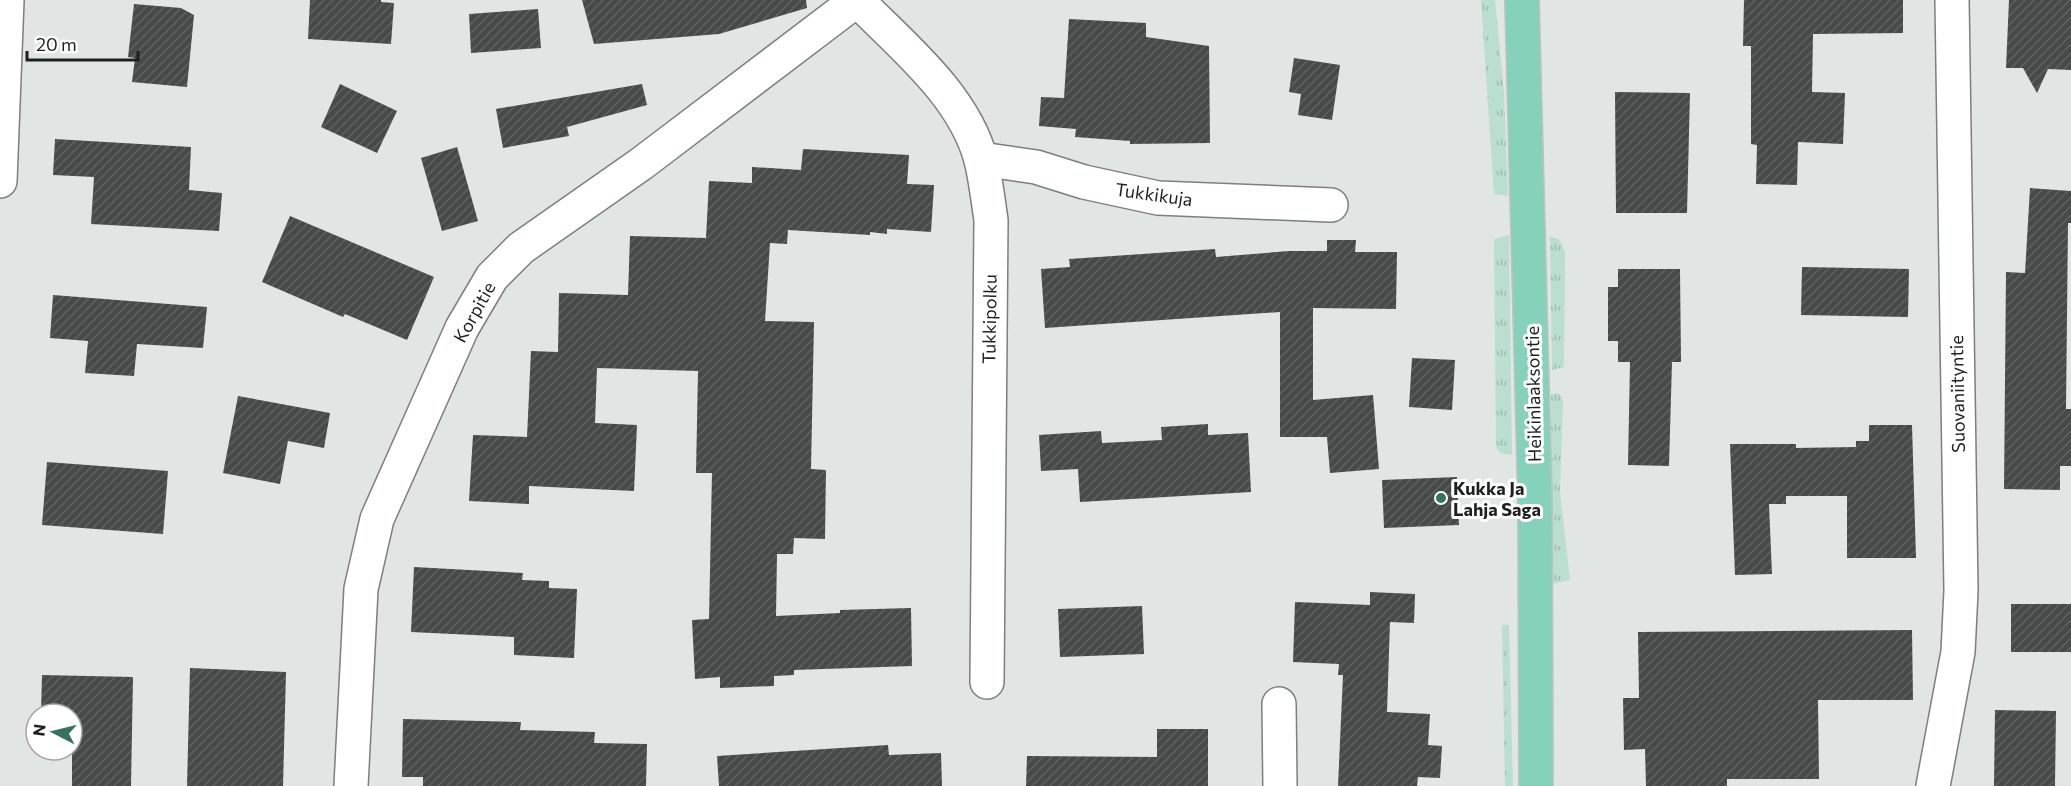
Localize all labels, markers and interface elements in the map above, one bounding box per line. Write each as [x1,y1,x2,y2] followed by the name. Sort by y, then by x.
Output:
[27,24,138,62] scale bar
[36,33,77,55] text: 20 m
[1114,178,1194,210] street label: Tukkikuja
[977,274,1001,364] street label: Tukkipolku
[448,278,500,346] street label: Korpitie
[1521,326,1545,462] street label: Heikinlaaksontie
[1945,335,1969,453] street label: Suovaniityntie
[1453,477,1541,520] place label: Kukka Ja Lahja Saga
[1434,491,1448,505] marker: Kukka Ja Lahja Saga
[24,702,84,762] north arrow
[28,723,49,737] text: N

